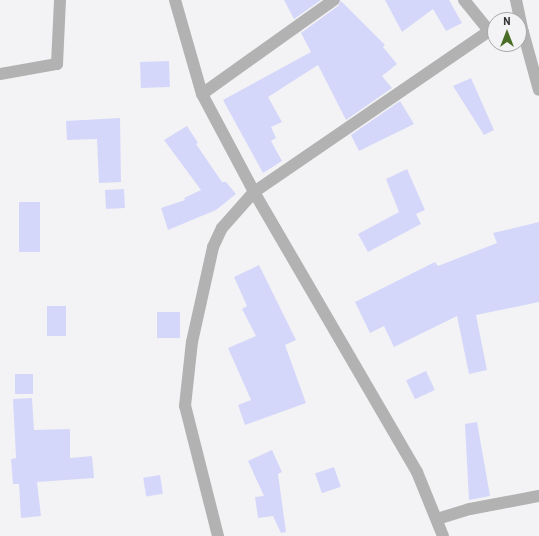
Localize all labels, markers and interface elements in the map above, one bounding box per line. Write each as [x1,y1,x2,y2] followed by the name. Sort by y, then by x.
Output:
[487,12,527,52] north arrow
[503,14,511,27] text: N

